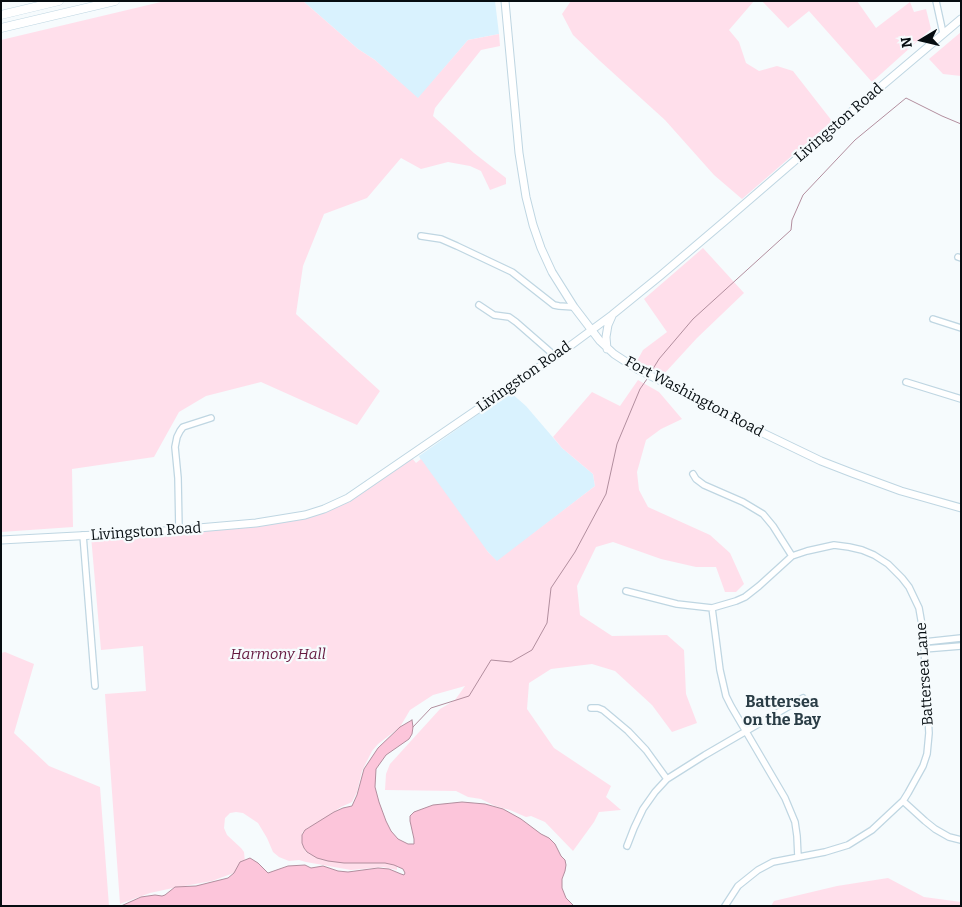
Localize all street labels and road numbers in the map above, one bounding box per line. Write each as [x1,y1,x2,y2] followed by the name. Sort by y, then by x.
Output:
[791,80,887,166] street label: Livingston Road
[473,338,575,416] street label: Livingston Road
[622,353,766,441] street label: Fort Washington Road
[90,519,202,545] street label: Livingston Road
[912,622,938,726] street label: Battersea Lane

